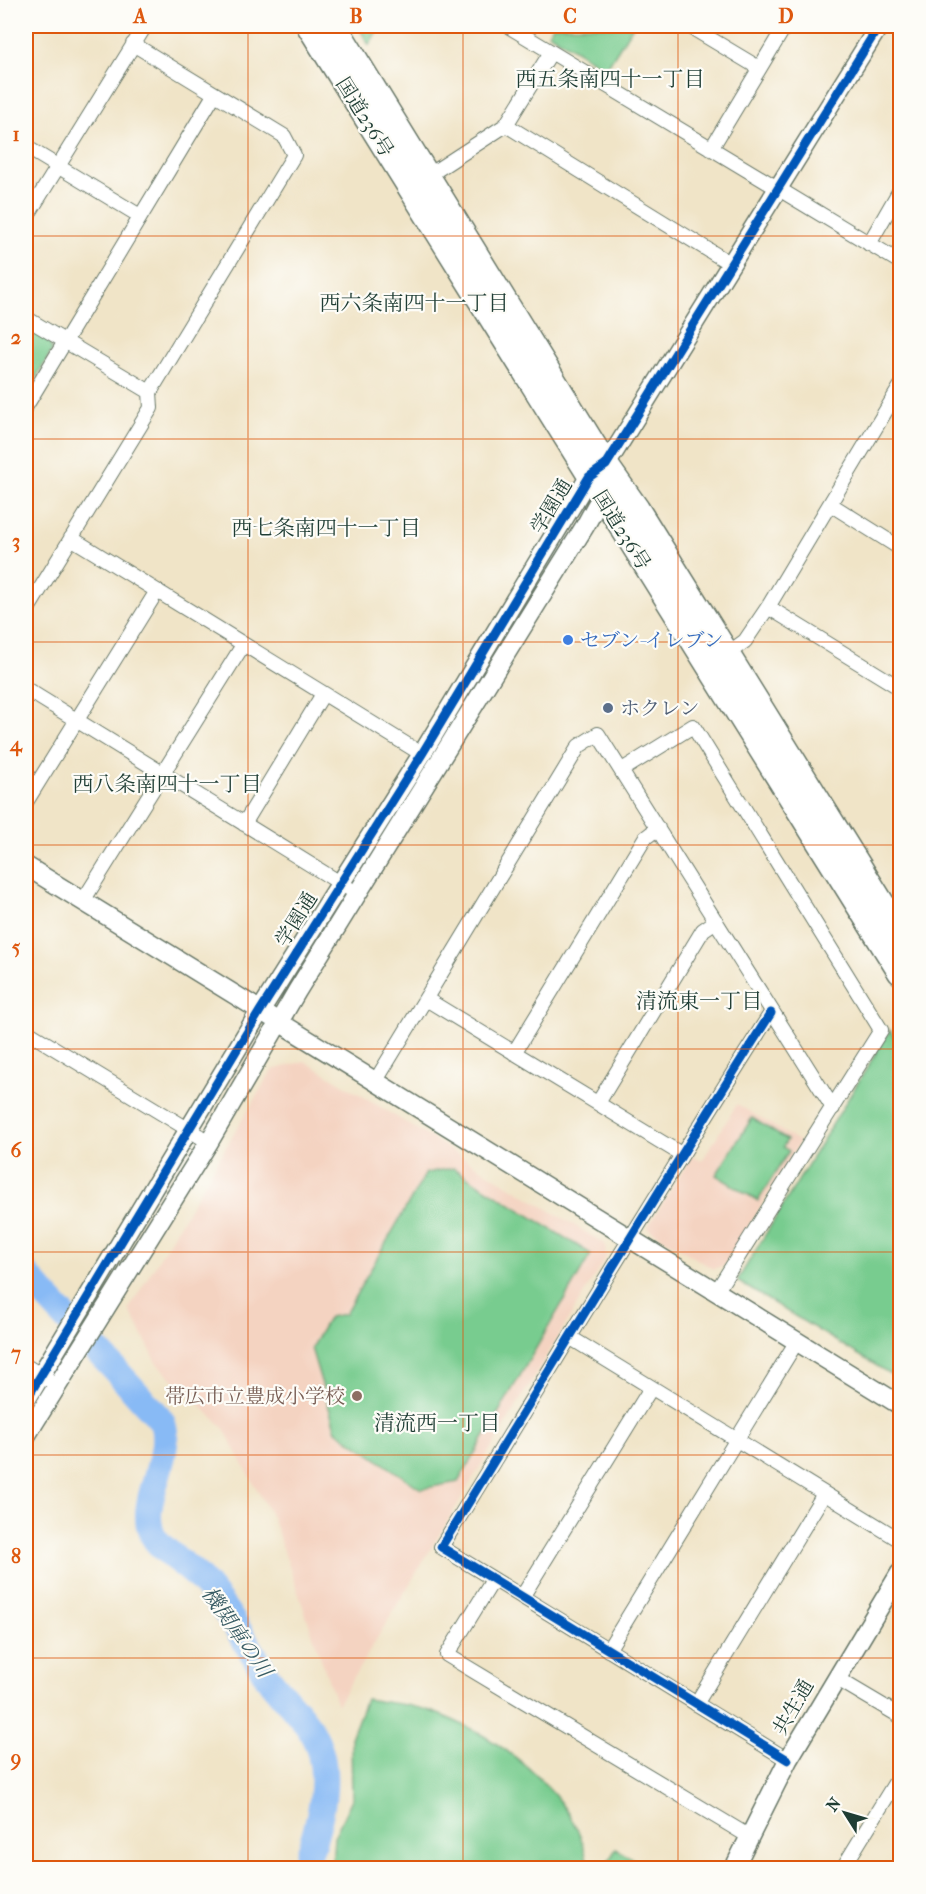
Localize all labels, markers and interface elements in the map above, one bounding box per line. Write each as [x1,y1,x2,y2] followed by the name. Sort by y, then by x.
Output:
[132,5,148,28] text: A
[349,5,363,28] text: B
[563,5,577,28] text: C
[778,5,794,28] text: D
[516,67,705,91] district label: 西五条南四十一丁目
[331,73,398,161] street label: 国道236号
[12,123,20,146] text: 1
[320,291,509,315] district label: 西六条南四十一丁目
[11,326,21,349] text: 2
[526,475,577,538] street label: 学園通
[588,486,655,574] street label: 国道236号
[232,516,421,540] district label: 西七条南四十一丁目
[12,530,20,553] text: 3
[580,629,724,652] place label: セブン-イレブン
[561,633,575,647] marker: セブン-イレブン
[620,697,700,720] place label: ホクレン
[601,701,615,715] marker: ホクレン
[9,733,23,757] text: 4
[73,772,262,796] district label: 西八条南四十一丁目
[271,888,322,951] street label: 学園通
[12,936,21,959] text: 5
[636,989,762,1013] district label: 清流東一丁目
[11,1139,23,1162] text: 6
[10,1342,21,1365] text: 7
[165,1385,345,1408] place label: 帯広市立豊成小学校
[350,1389,364,1403] marker: 帯広市立豊成小学校
[374,1411,500,1435] district label: 清流西一丁目
[11,1545,21,1568] text: 8
[197,1582,278,1684] water label: 機関庫の川
[768,1676,818,1739] street label: 共生通
[10,1748,21,1771] text: 9
[815,1783,875,1843] north arrow
[822,1793,845,1815] text: N

